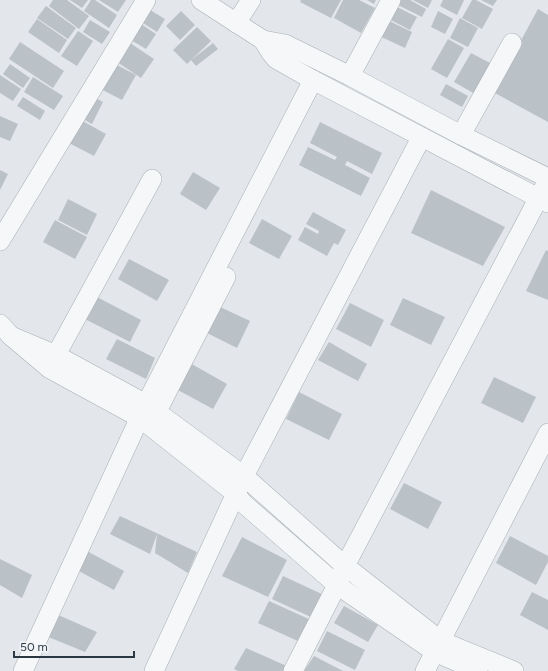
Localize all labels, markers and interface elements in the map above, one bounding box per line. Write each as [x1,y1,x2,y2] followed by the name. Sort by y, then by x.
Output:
[14,633,134,659] scale bar
[20,640,48,654] text: 50 m

